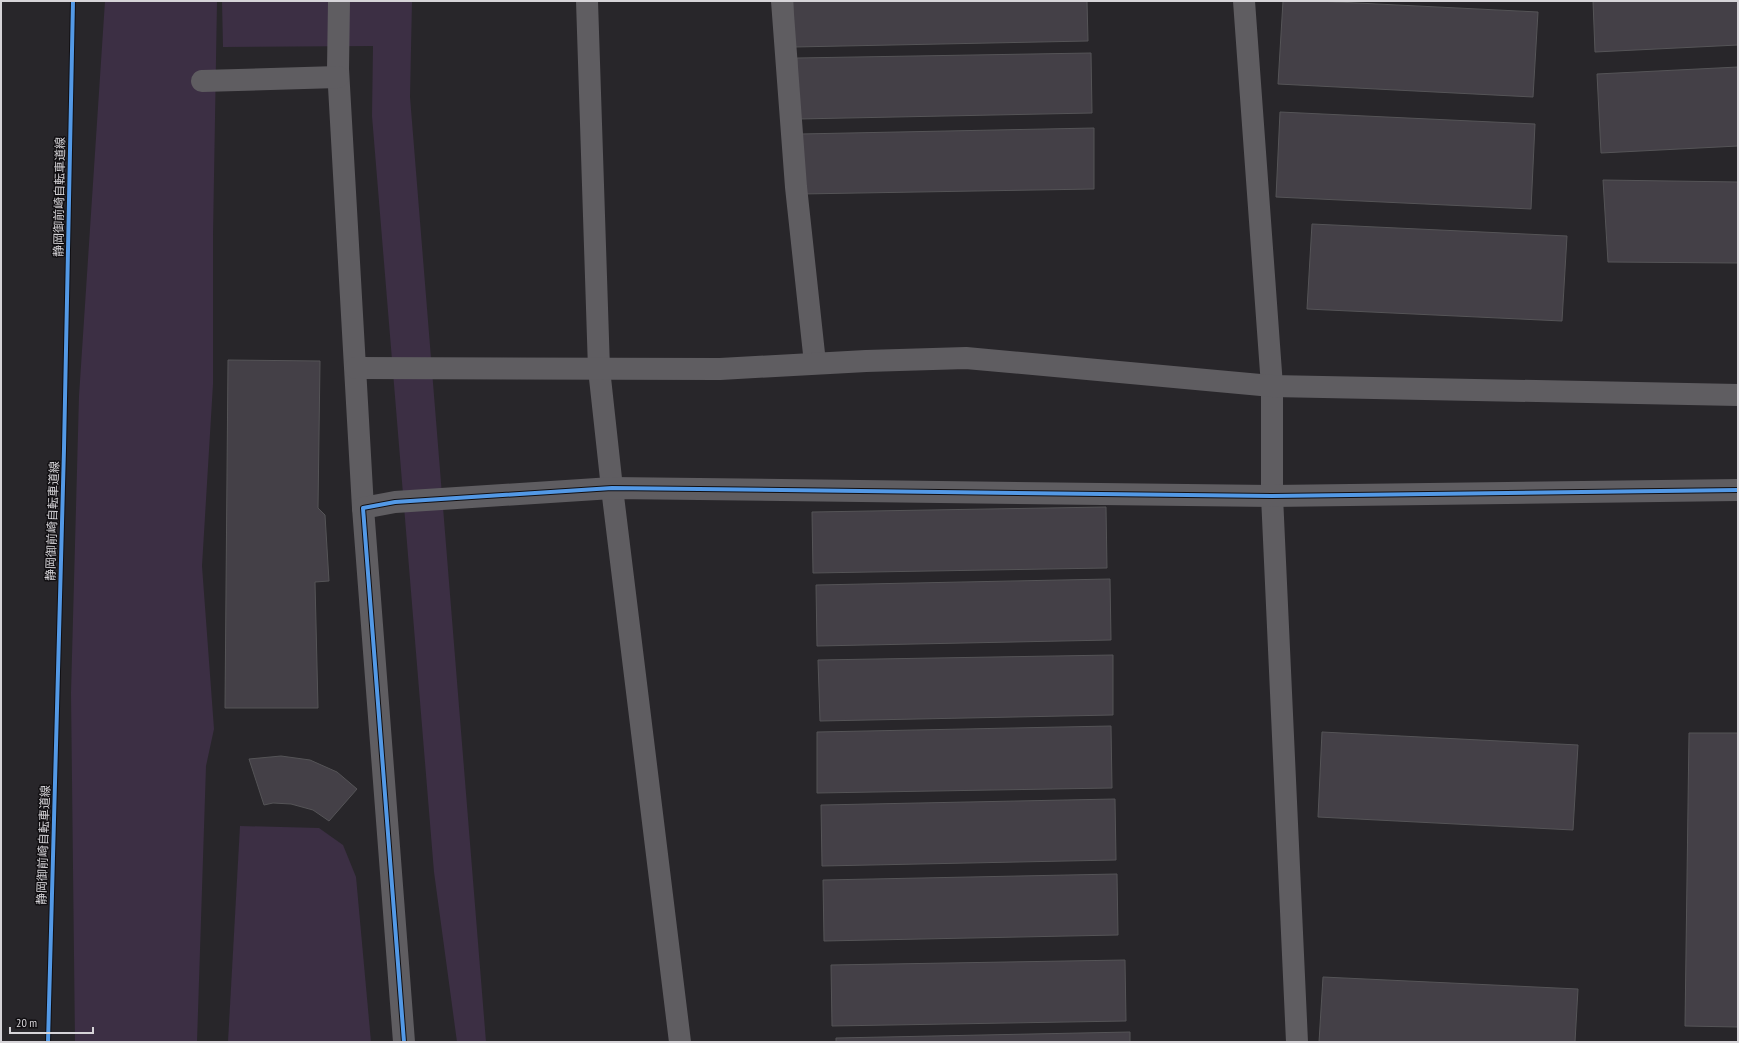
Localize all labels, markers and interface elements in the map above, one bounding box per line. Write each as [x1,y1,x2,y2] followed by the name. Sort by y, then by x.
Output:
[50,137,68,257] street label: 静岡御前崎自転車道線
[42,461,62,581] street label: 静岡御前崎自転車道線
[33,785,53,905] street label: 静岡御前崎自転車道線
[10,1009,93,1035] scale bar
[16,1015,37,1030] text: 20 m

